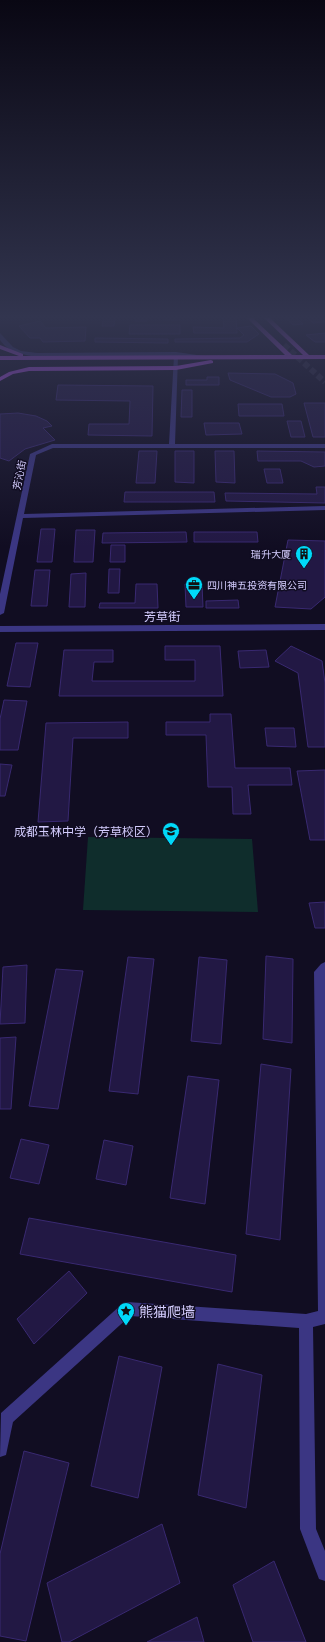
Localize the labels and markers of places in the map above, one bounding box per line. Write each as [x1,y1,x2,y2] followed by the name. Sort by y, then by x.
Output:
[294,544,314,569] building icon: 瑞升大厦
[251,548,291,560] place label: 瑞升大厦
[184,575,204,600] office icon: 四川神五投资有限公司
[207,579,307,591] place label: 四川神五投资有限公司
[161,821,181,846] school or university icon: 成都玉林中学（芳草校区）
[14,824,158,839] place label: 成都玉林中学（芳草校区）
[116,1301,136,1326] place icon: 熊猫爬墙
[139,1303,195,1320] place label: 熊猫爬墙

